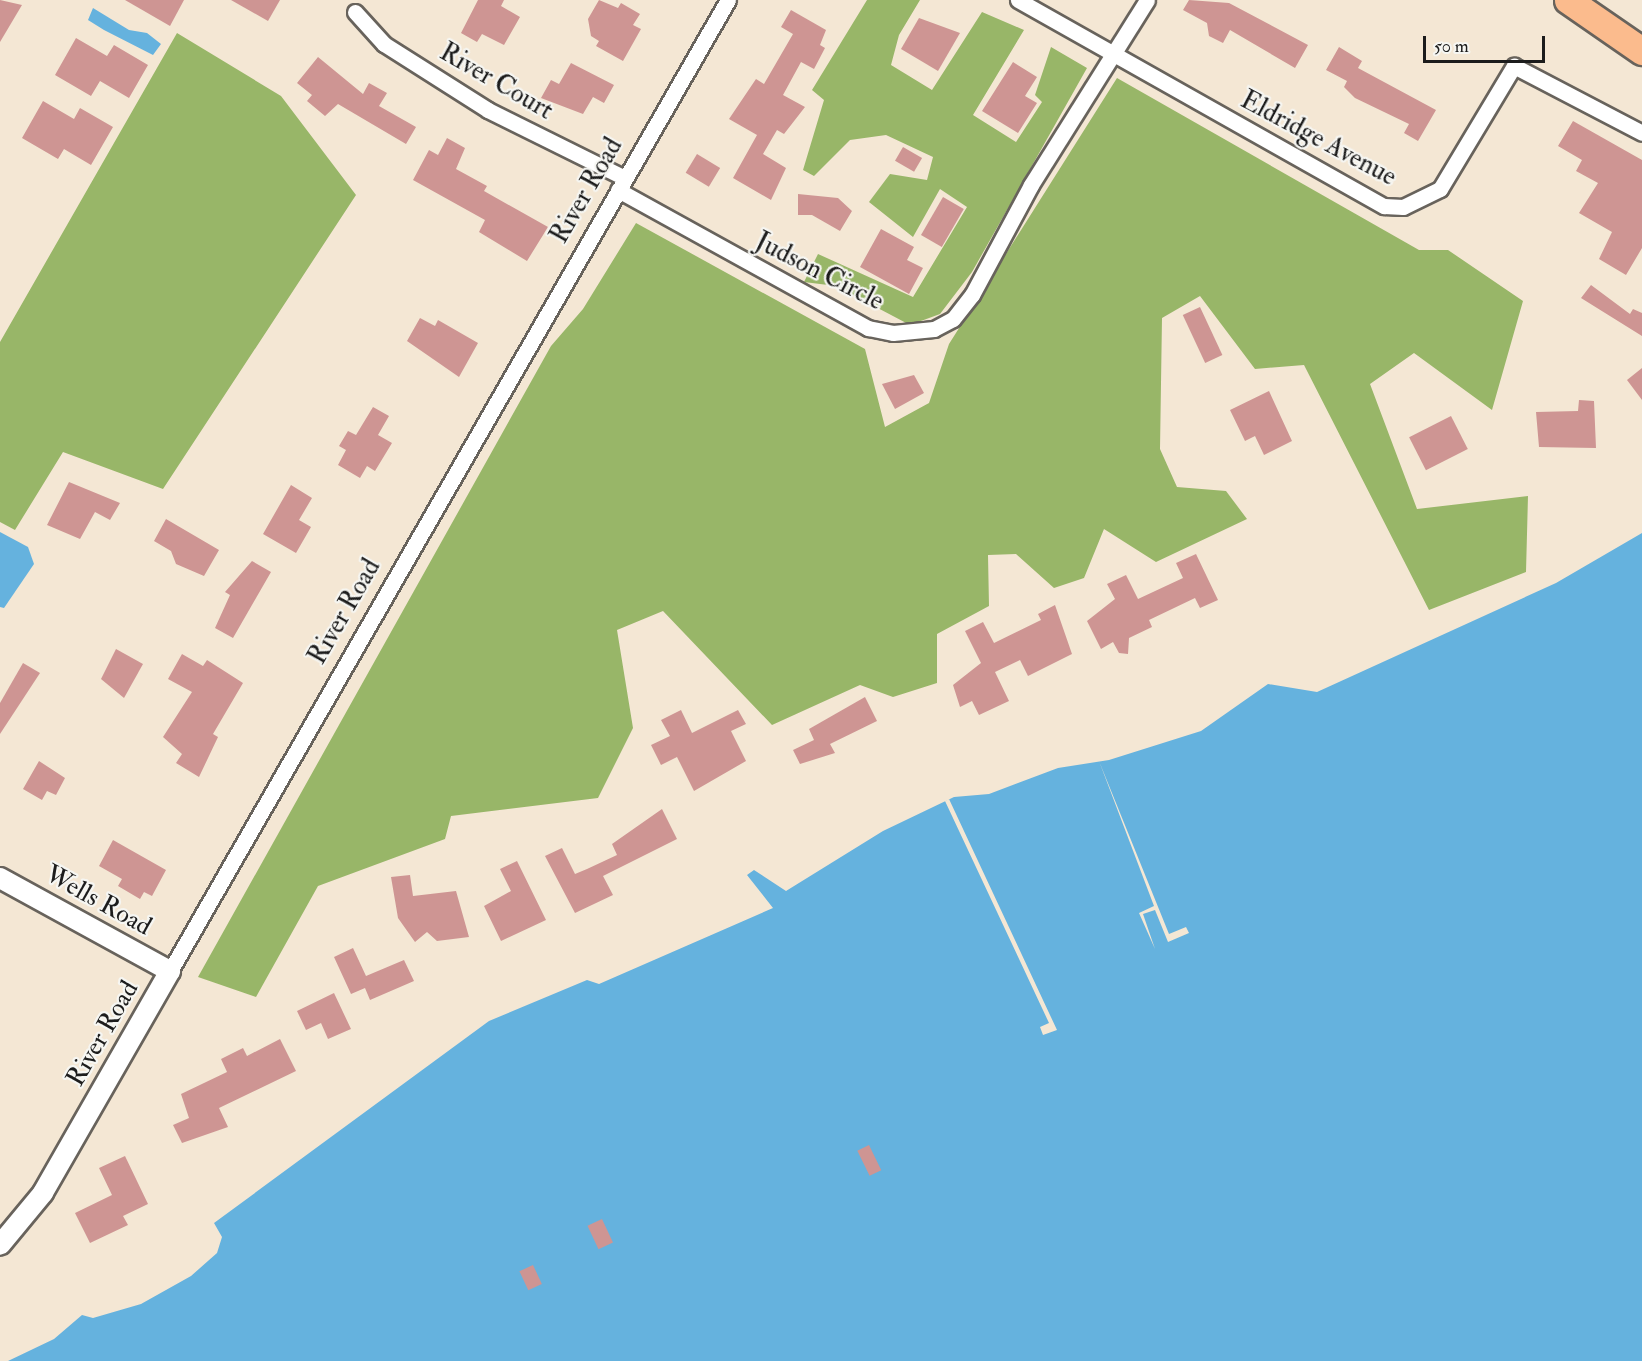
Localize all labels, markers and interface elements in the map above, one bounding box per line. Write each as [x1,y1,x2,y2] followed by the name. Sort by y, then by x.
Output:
[1426,24,1548,62] scale bar
[1434,35,1469,58] text: 50 m
[434,37,558,127] street label: River Court
[1235,85,1401,193] street label: Eldridge Avenue
[544,133,630,249] street label: River Road
[750,226,888,318] street label: Judson Circle
[302,554,388,670] street label: River Road
[39,859,157,943] street label: Wells Road
[60,976,146,1092] street label: River Road

